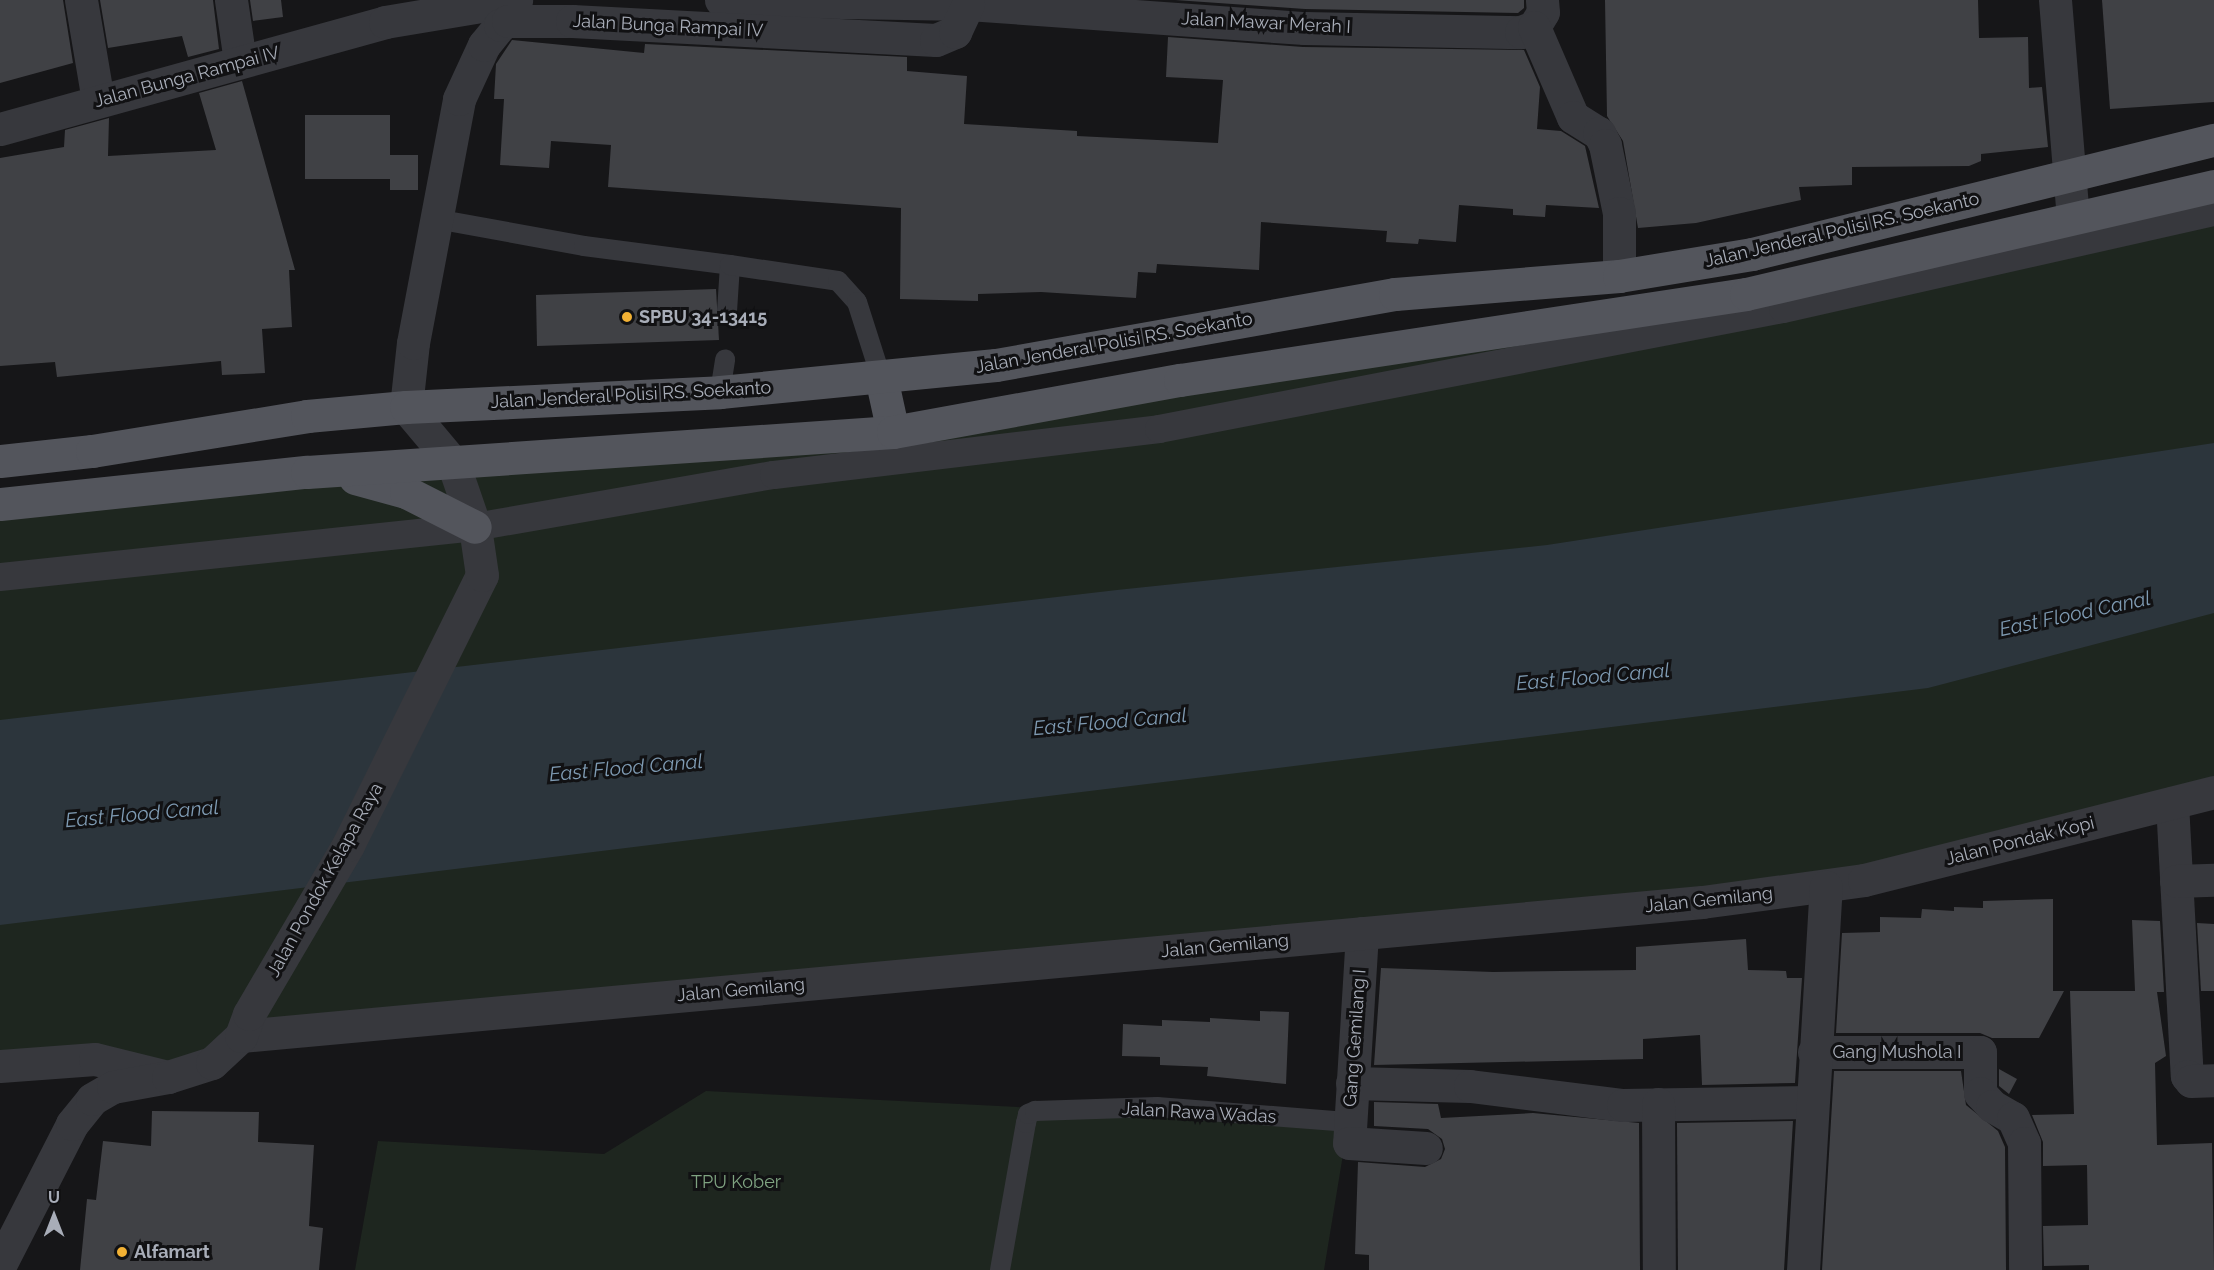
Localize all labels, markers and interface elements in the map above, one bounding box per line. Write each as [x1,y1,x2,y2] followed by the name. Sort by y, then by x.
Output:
[1180,8,1352,38] street label: Jalan Mawar Merah I
[572,10,764,42] street label: Jalan Bunga Rampai IV
[92,42,282,112] street label: Jalan Bunga Rampai IV
[1702,188,1982,272] street label: Jalan Jenderal Polisi RS. Soekanto
[639,306,767,328] place label: SPBU 34-13415
[973,308,1255,378] street label: Jalan Jenderal Polisi RS. Soekanto
[620,310,634,324] marker: SPBU 34-13415
[490,377,772,413] street label: Jalan Jenderal Polisi RS. Soekanto
[1997,586,2153,642] water label: East Flood Canal
[1515,658,1671,696] water label: East Flood Canal
[1032,703,1188,741] water label: East Flood Canal
[548,749,704,787] water label: East Flood Canal
[263,779,387,981] street label: Jalan Pondok Kelapa Raya
[64,795,220,833] water label: East Flood Canal
[1944,812,2096,870] street label: Jalan Pondak Kopi
[1644,883,1774,917] street label: Jalan Gemilang
[1160,930,1290,962] street label: Jalan Gemilang
[1339,968,1371,1108] street label: Gang Gemilang I
[676,974,806,1006] street label: Jalan Gemilang
[1832,1041,1962,1063] street label: Gang Mushola I
[1121,1098,1277,1128] street label: Jalan Rawa Wadas
[691,1171,781,1193] park label: TPU Kober
[24,1186,84,1246] north arrow
[48,1188,60,1207] text: U
[134,1241,210,1263] place label: Alfamart
[115,1245,129,1259] marker: Alfamart

